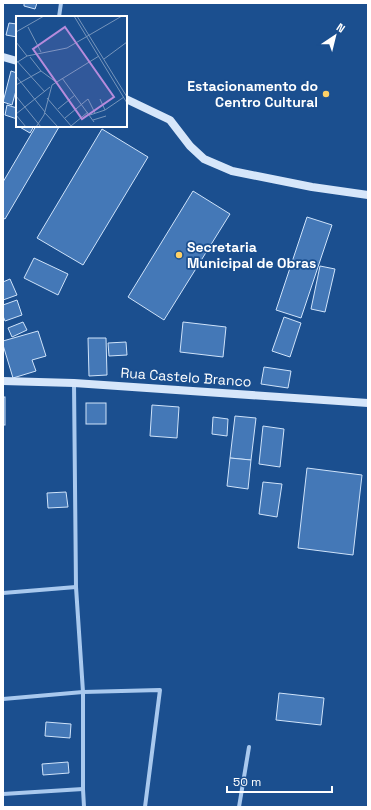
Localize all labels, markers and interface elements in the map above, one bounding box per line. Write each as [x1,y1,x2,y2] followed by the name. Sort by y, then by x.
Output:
[16,16,127,127] inset map
[315,16,355,56] north arrow
[334,20,348,36] text: N
[187,77,318,111] place label: Estacionamento do Centro Cultural
[321,89,331,99] marker: Estacionamento do Centro Cultural
[187,238,316,272] place label: Secretaria Municipal de Obras
[174,250,184,260] marker: Secretaria Municipal de Obras
[120,363,252,391] street label: Rua Castelo Branco
[227,768,332,794] scale bar
[233,774,261,790] text: 50 m

